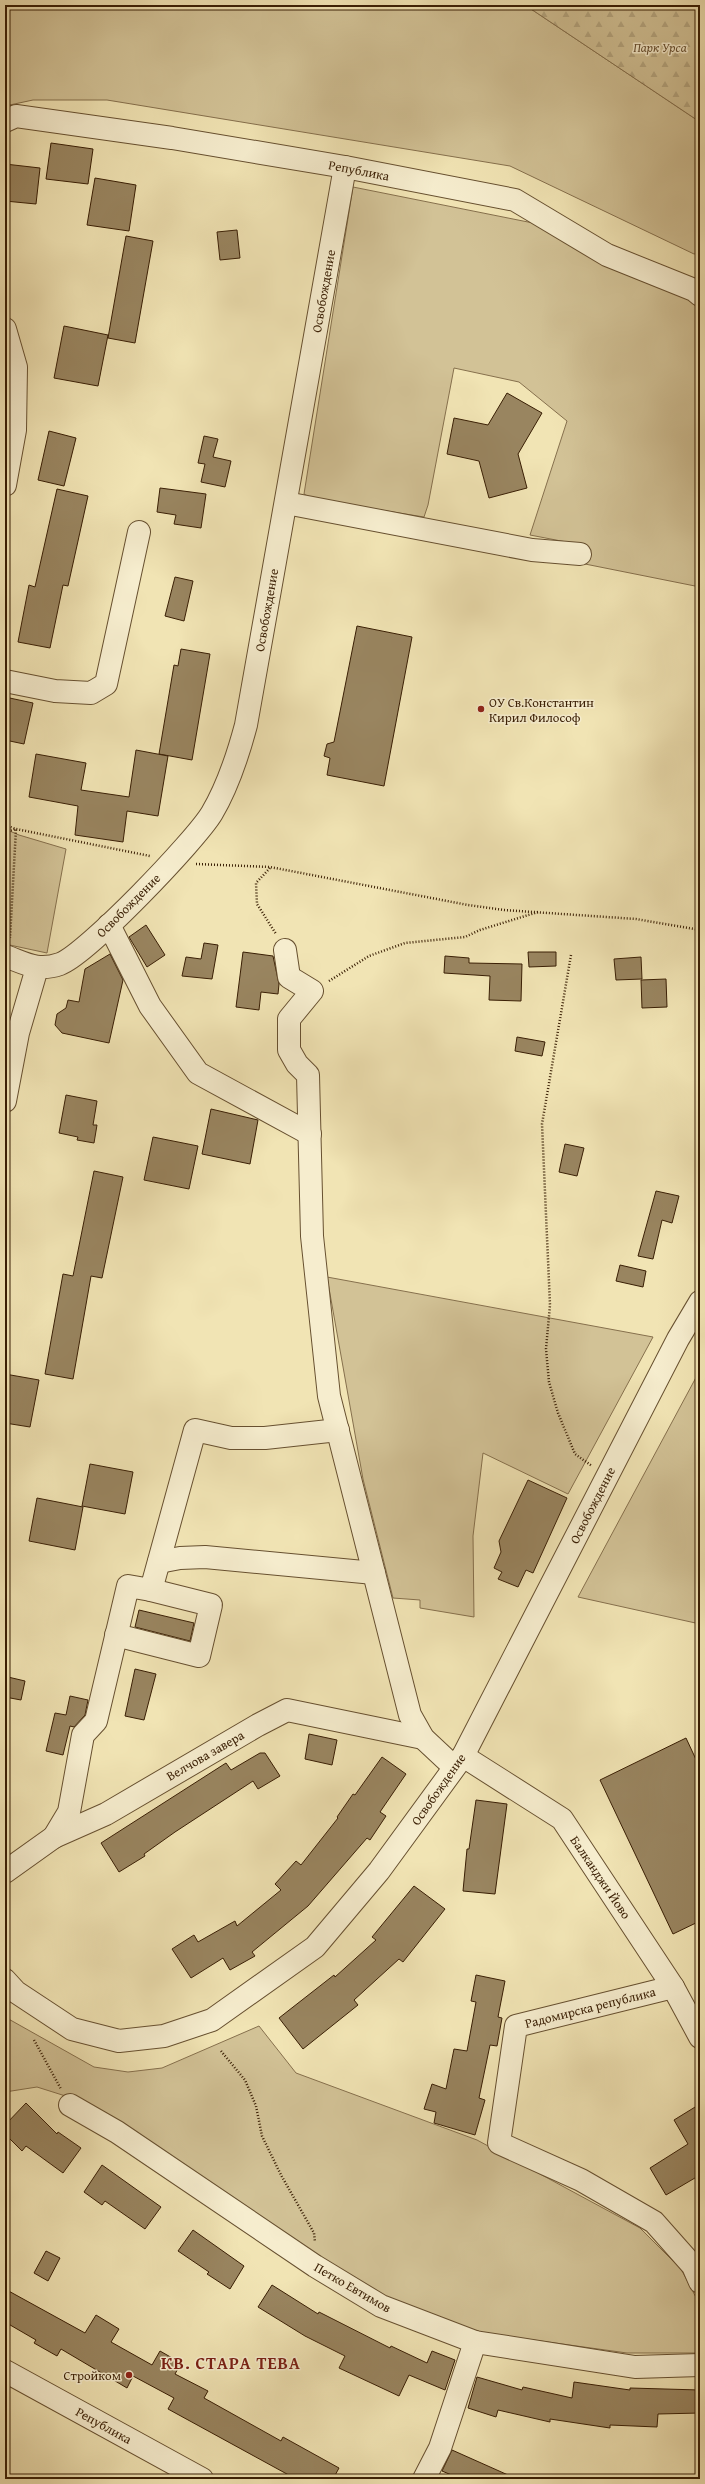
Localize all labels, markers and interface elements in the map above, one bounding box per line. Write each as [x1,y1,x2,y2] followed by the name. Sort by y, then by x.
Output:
[633,38,687,57] park label: Парк Урса
[327,155,392,186] street label: Република
[307,248,340,334] street label: Освобождение
[250,567,283,653] street label: Освобождение
[489,693,594,727] place label: ОУ Св.Константин Кирил Философ
[476,704,486,714] marker: ОУ Св.Константин Кирил Философ
[92,869,165,942] street label: Освобождение
[565,1463,620,1547] street label: Освобождение
[163,1725,248,1785] street label: Велчова завера
[407,1749,470,1829] street label: Освобождение
[566,1832,636,1923] street label: Балканджи Йово
[523,1982,658,2033] street label: Радомирска република
[311,2258,395,2317] street label: Петко Евтимов
[161,2350,301,2375] district label: КВ. СТАРА ТЕВА
[64,2366,121,2385] place label: Стройком
[124,2370,134,2380] marker: Стройком
[72,2402,136,2449] street label: Република

